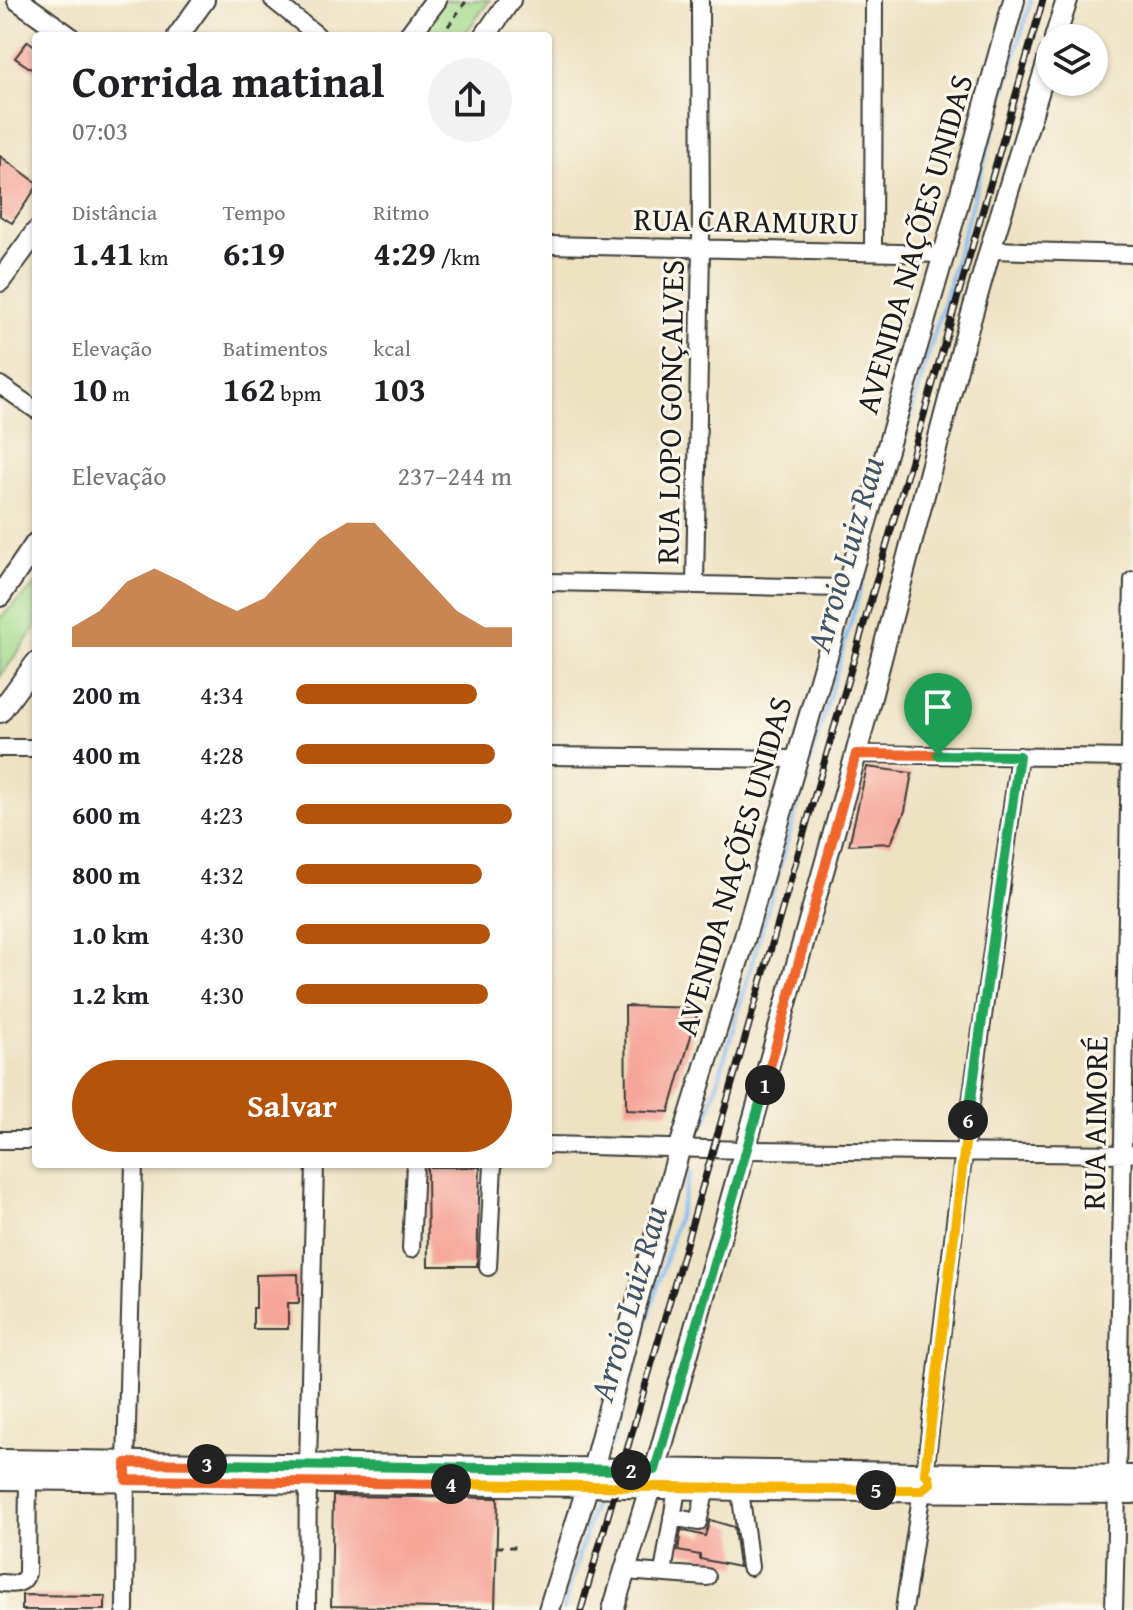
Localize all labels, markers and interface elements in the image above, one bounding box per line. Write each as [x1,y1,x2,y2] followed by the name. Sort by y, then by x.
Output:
[1036,24,1108,96] map controls
[1036,24,1108,96] button: layers
[72,49,385,113] text: Corrida matinal
[428,58,512,142] button: share
[843,69,985,419] street label: AVENIDA NAÇÕES UNIDAS
[72,111,128,150] text: 07:03
[633,195,859,246] street label: RUA CARAMURU
[72,196,157,228] text: Distância
[223,196,286,228] text: Tempo
[373,196,429,228] text: Ritmo
[72,228,134,277] text: 1.41
[223,228,285,277] text: 6:19
[373,228,436,277] text: 4:29
[134,241,168,273] text: km
[436,241,480,273] text: /km
[643,259,696,565] street label: RUA LOPO GONÇALVES
[72,332,152,364] text: Elevação
[223,332,328,364] text: Batimentos
[373,332,411,364] text: kcal
[72,364,107,413] text: 10
[223,364,276,413] text: 162
[373,364,426,413] text: 103
[107,377,130,409] text: m
[276,377,322,409] text: bpm
[793,450,896,659] water label: Arroio Luiz Rau
[72,456,166,495] text: Elevação
[398,456,512,495] text: 237–244 m
[904,673,972,755] pin
[72,675,140,714] text: 200 m
[200,675,244,714] text: 4:34
[916,685,960,729] icon: arrive
[662,691,804,1041] street label: AVENIDA NAÇÕES UNIDAS
[72,735,140,774] text: 400 m
[200,735,244,774] text: 4:28
[72,795,140,834] text: 600 m
[200,795,244,834] text: 4:23
[72,855,140,894] text: 800 m
[200,855,244,894] text: 4:32
[72,915,149,954] text: 1.0 km
[200,915,244,954] text: 4:30
[72,975,149,1014] text: 1.2 km
[200,975,244,1014] text: 4:30
[1069,1036,1120,1210] street label: RUA AIMORÉ
[72,1060,512,1152] button: Salvar
[745,1065,785,1105] pin: 1
[759,1069,771,1101] text: 1
[948,1100,988,1140] pin: 6
[962,1104,974,1136] text: 6
[576,1199,679,1408] water label: Arroio Luiz Rau
[187,1444,227,1484] pin: 3
[201,1448,213,1480] text: 3
[611,1450,651,1490] pin: 2
[625,1454,637,1486] text: 2
[431,1464,471,1504] pin: 4
[445,1468,457,1500] text: 4
[856,1470,896,1510] pin: 5
[870,1474,882,1506] text: 5

